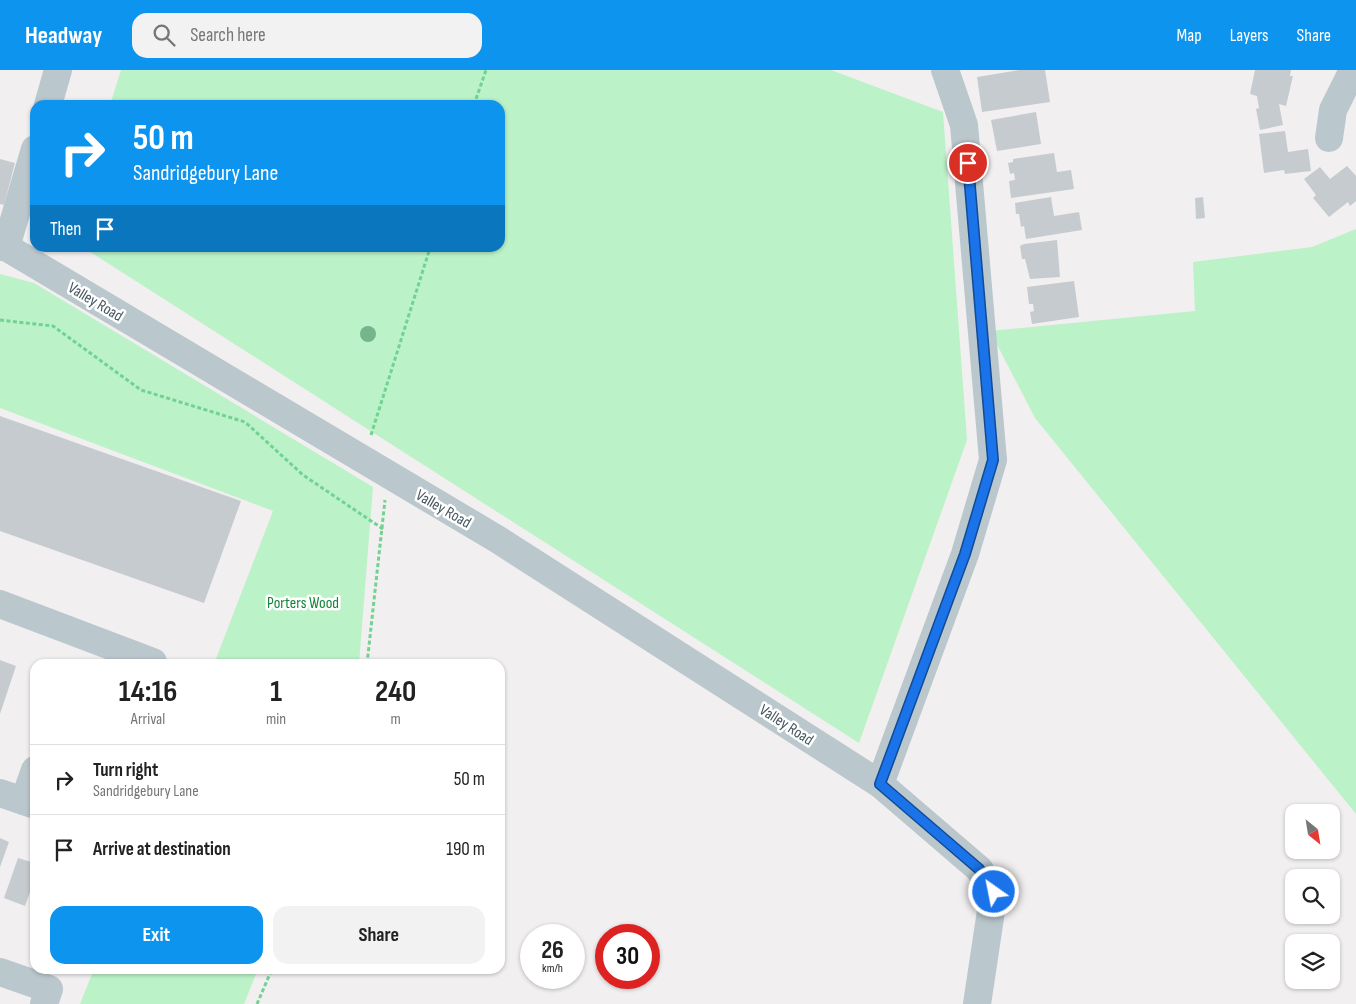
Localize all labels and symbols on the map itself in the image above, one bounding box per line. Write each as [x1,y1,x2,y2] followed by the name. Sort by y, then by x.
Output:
[947,142,989,184] pin
[64,279,126,326] street label: Valley Road
[412,486,474,533] street label: Valley Road
[267,594,339,613] park label: Porters Wood
[756,701,817,750] street label: Valley Road
[1285,804,1340,859] north arrow
[967,865,1019,917] position arrow
[595,924,660,989] speed limit sign: 30

